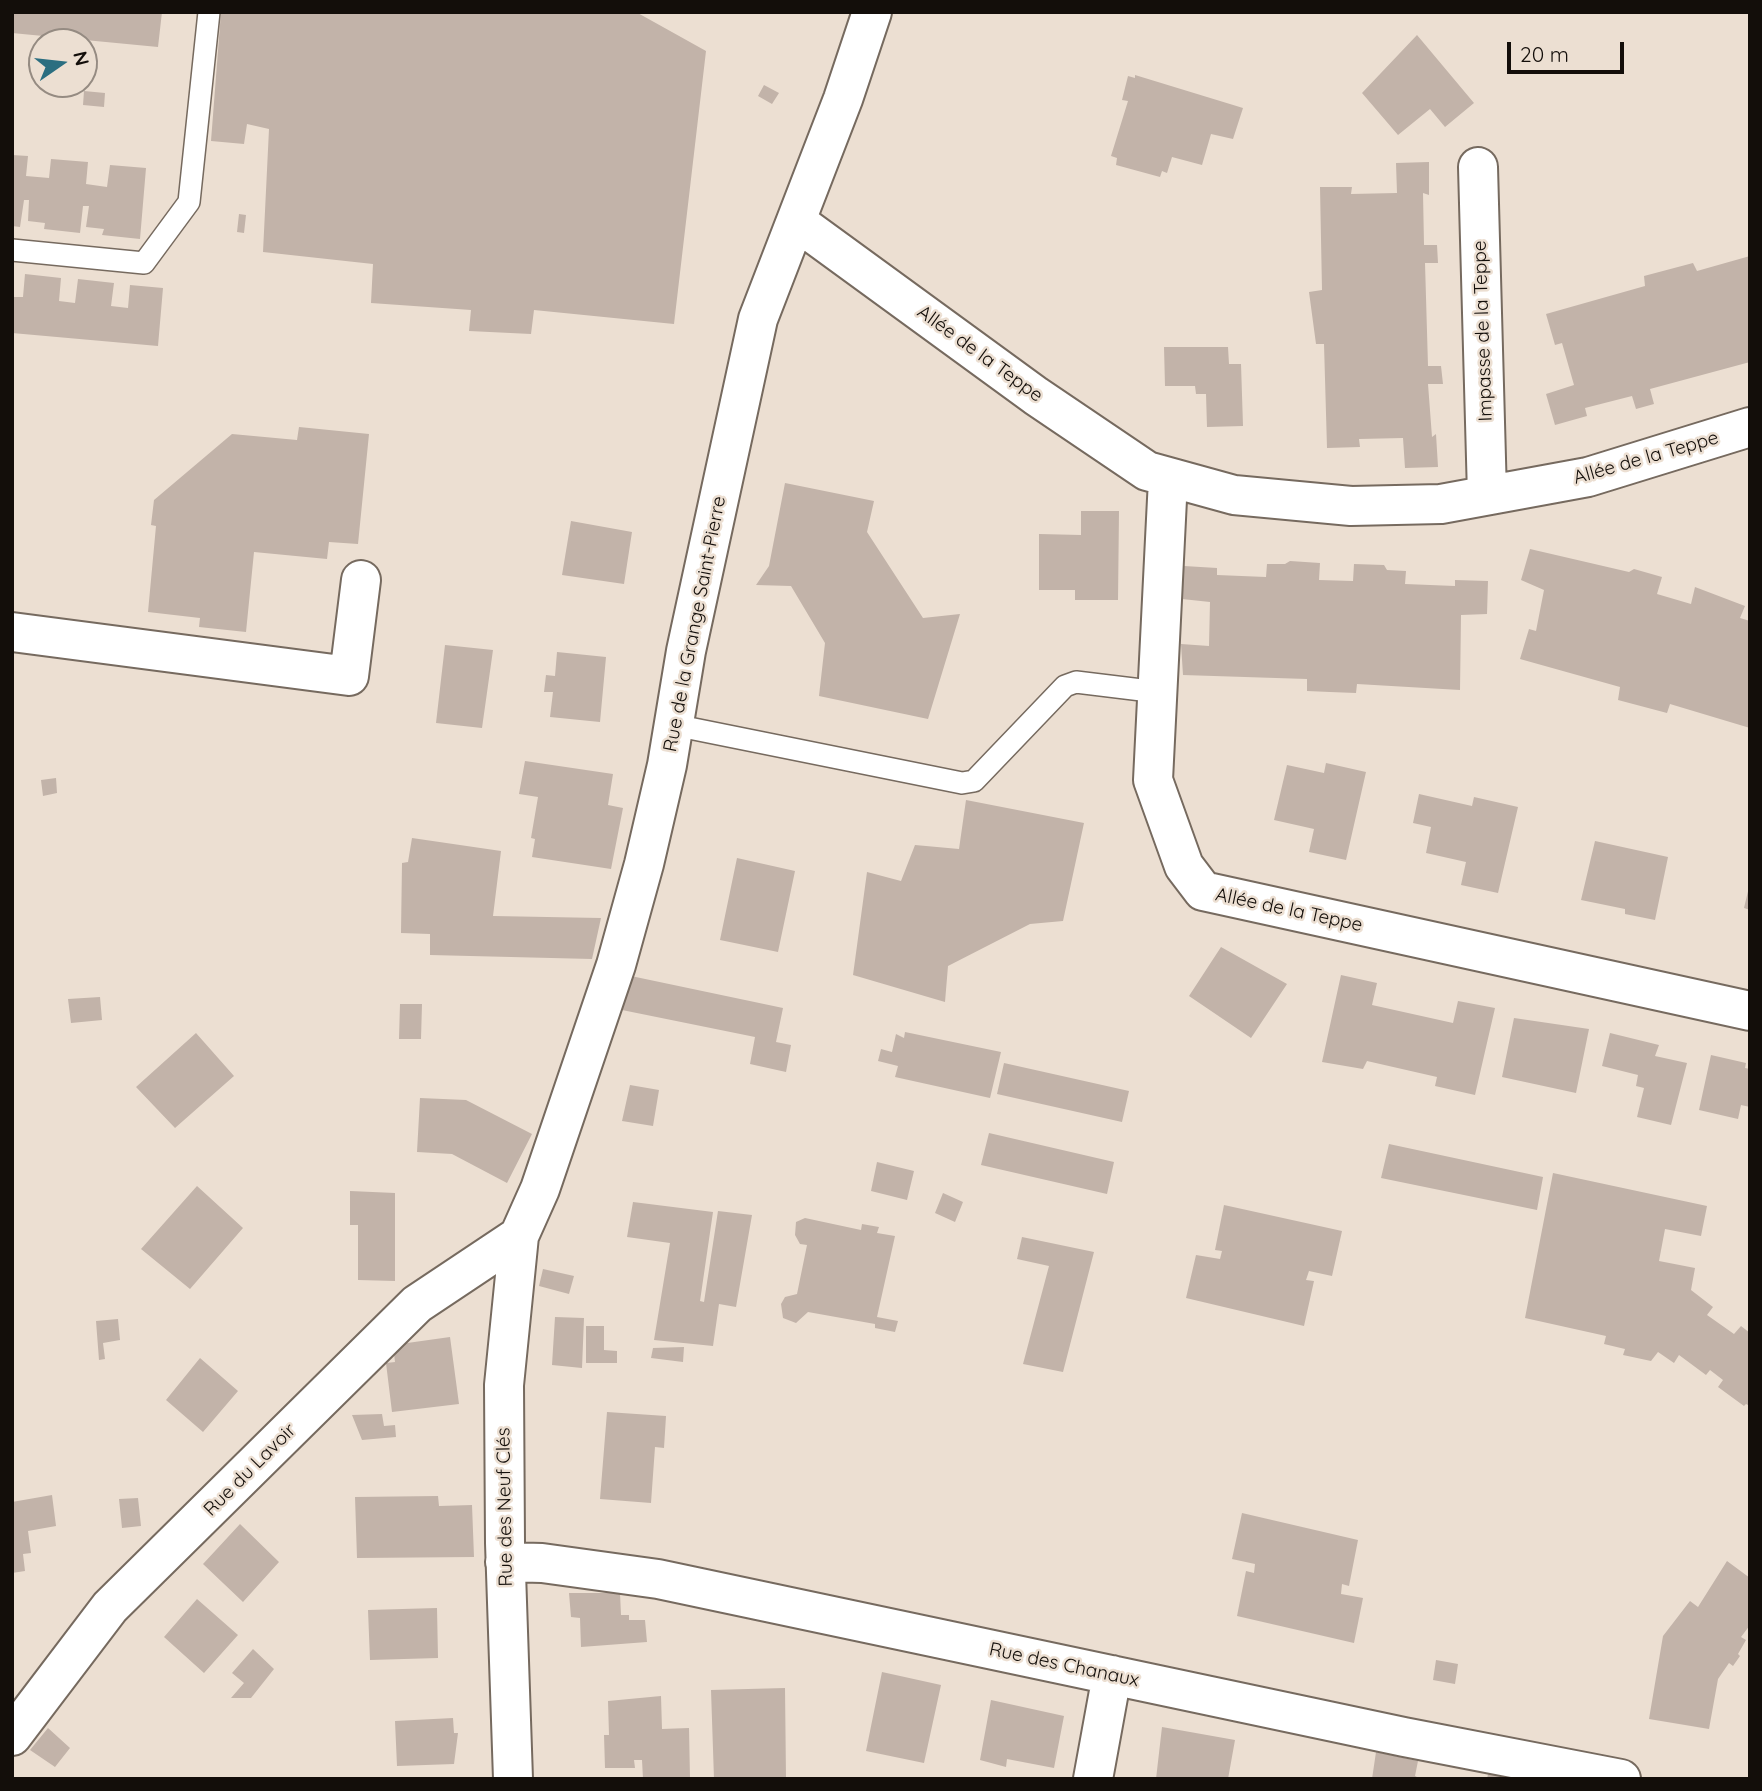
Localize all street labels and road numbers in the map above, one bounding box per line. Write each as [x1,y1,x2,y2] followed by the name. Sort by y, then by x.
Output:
[1468,240,1498,422] street label: Impasse de la Teppe
[913,301,1047,407] street label: Allée de la Teppe
[1571,426,1721,490] street label: Allée de la Teppe
[659,494,731,754] street label: Rue de la Grange Saint-Pierre
[1213,883,1365,937] street label: Allée de la Teppe
[199,1419,301,1521] street label: Rue du Lavoir
[492,1427,518,1587] street label: Rue des Neuf Clés
[987,1638,1141,1692] street label: Rue des Chanaux

